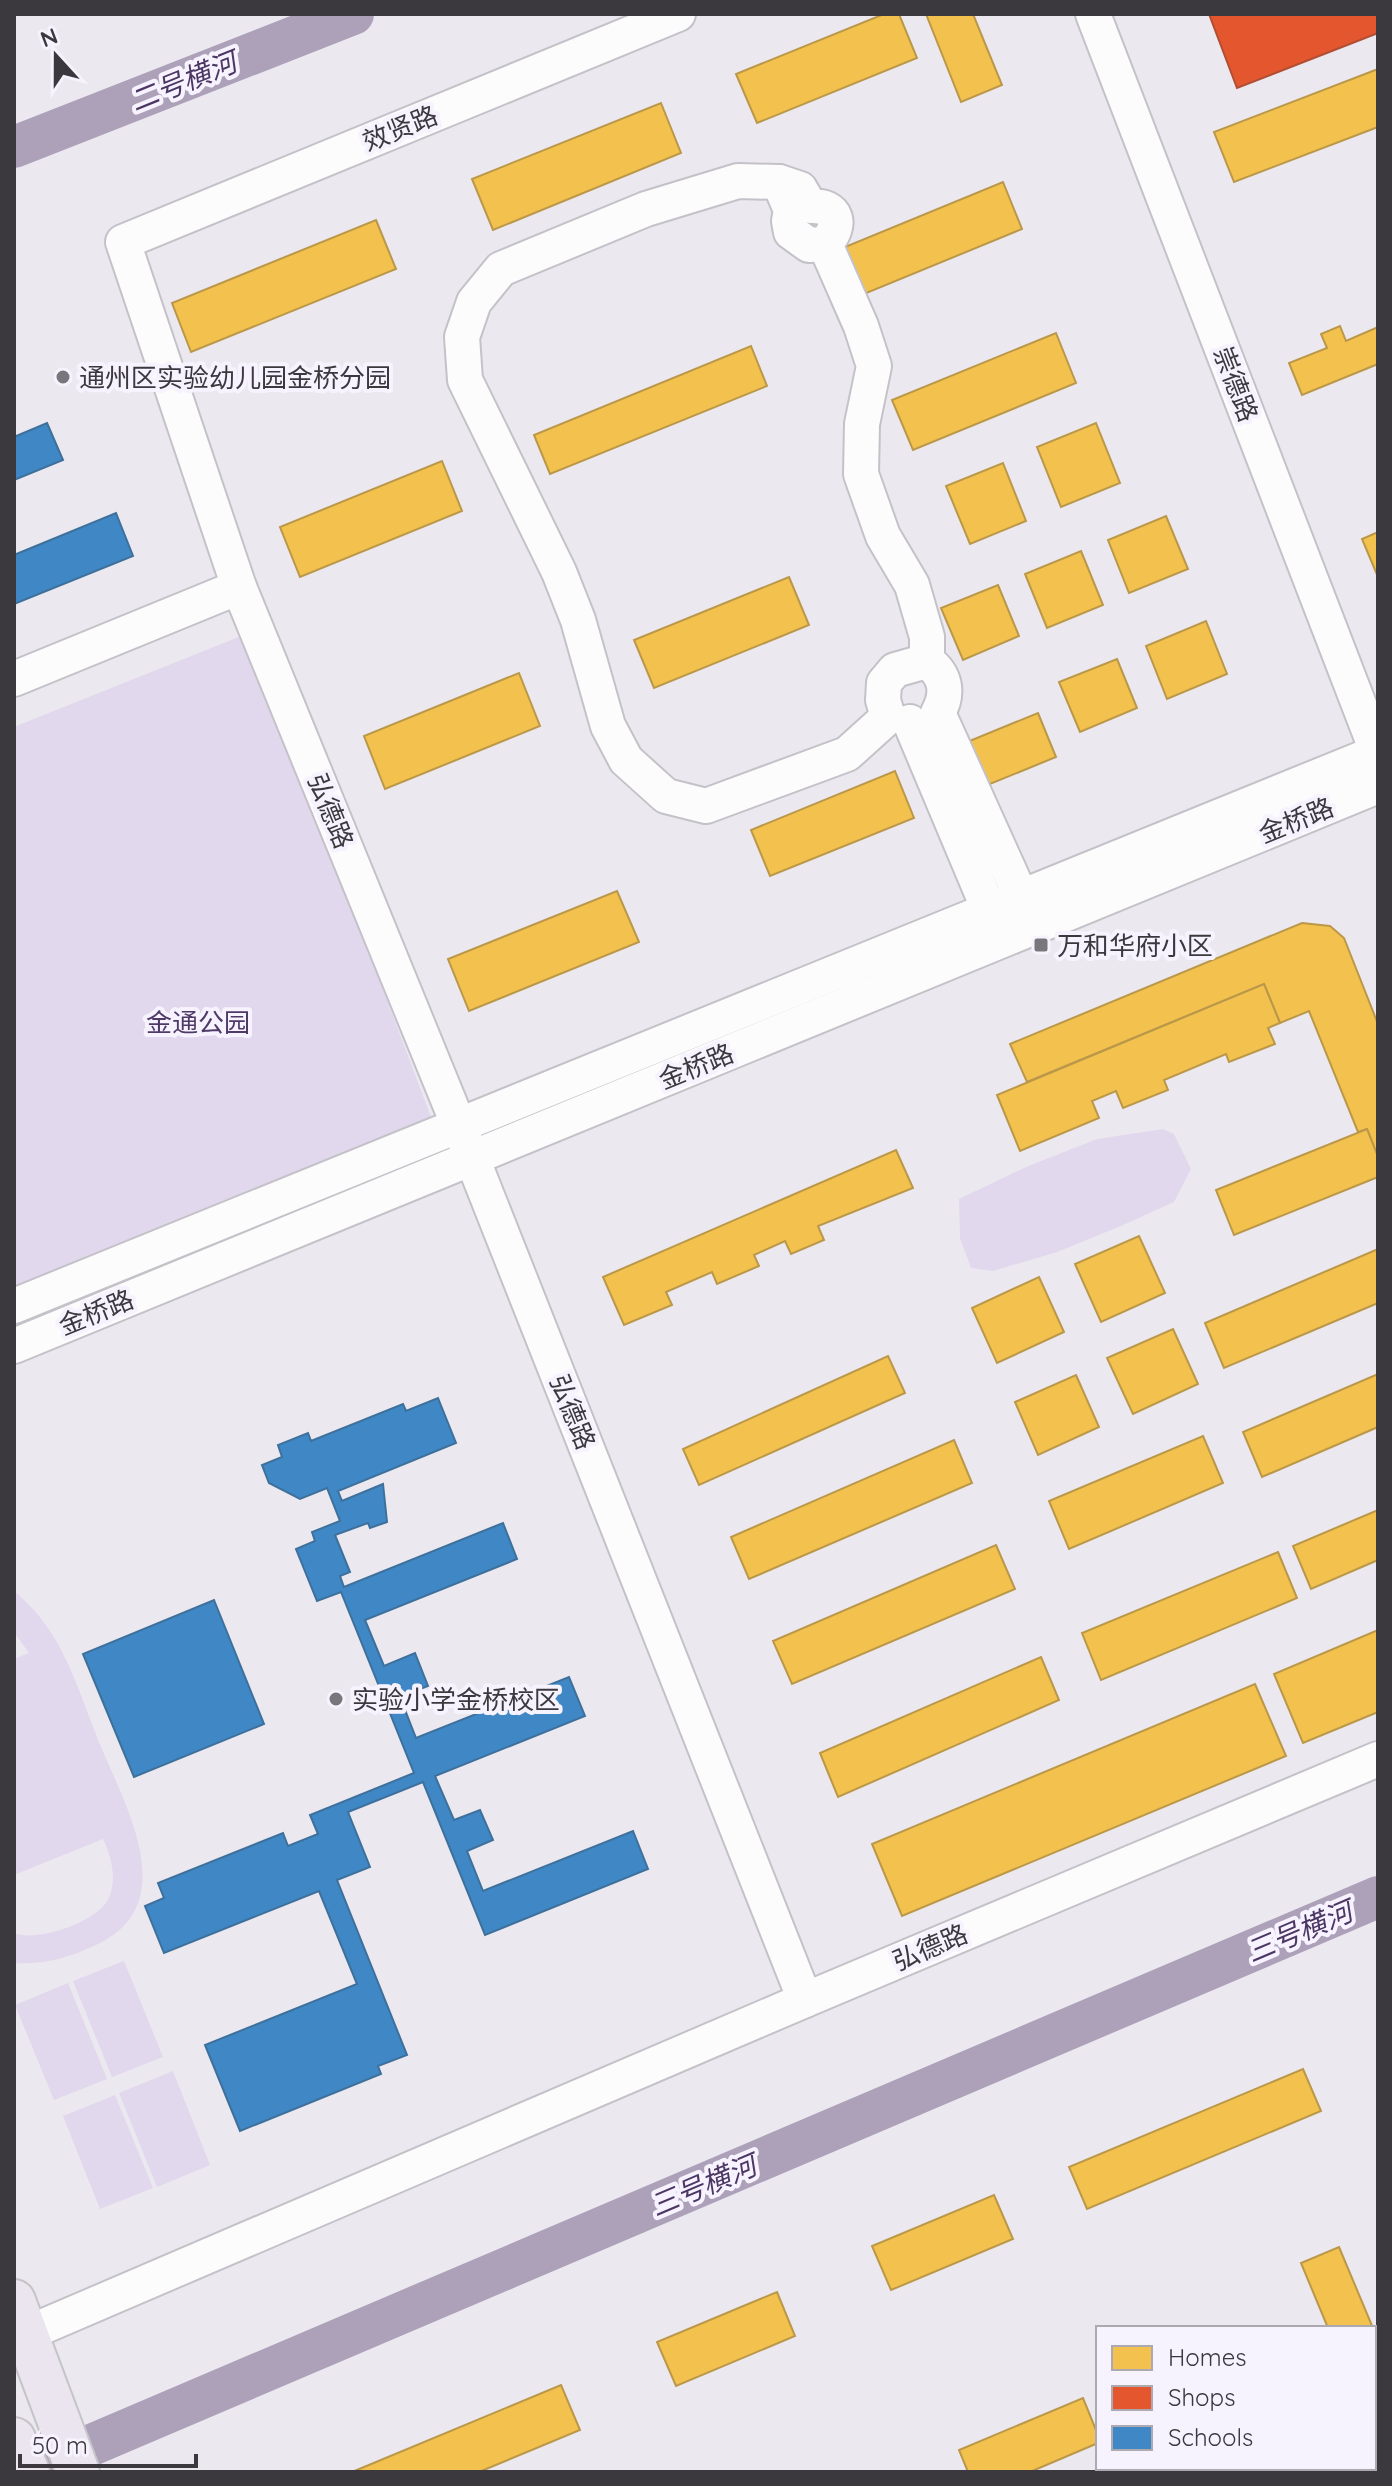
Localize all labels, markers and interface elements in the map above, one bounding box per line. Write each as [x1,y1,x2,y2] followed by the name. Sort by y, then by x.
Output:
[16,16,96,96] north arrow
[36,21,61,53] text: N
[125,42,246,118] water label: 二号横河
[358,98,442,158] street label: 效贤路
[1207,342,1265,426] street label: 崇德路
[79,361,391,394] place label: 通州区实验幼儿园金桥分园
[54,368,72,386] marker: 通州区实验幼儿园金桥分园
[301,769,361,853] street label: 弘德路
[1254,790,1338,850] street label: 金桥路
[1057,929,1213,962] place label: 万和华府小区
[1032,936,1050,954] marker: 万和华府小区
[146,1006,250,1039] park label: 金通公园
[654,1036,738,1096] street label: 金桥路
[54,1282,138,1342] street label: 金桥路
[543,1370,603,1454] street label: 弘德路
[352,1683,560,1716] place label: 实验小学金桥校区
[327,1690,345,1708] marker: 实验小学金桥校区
[1241,1891,1362,1969] water label: 三号横河
[888,1917,972,1977] street label: 弘德路
[645,2145,766,2223] water label: 三号横河
[1096,2326,1376,2470] legend
[1168,2342,1246,2372] text: Homes
[1168,2382,1235,2412] text: Shops
[20,2418,196,2468] scale bar
[1168,2422,1253,2452] text: Schools
[32,2430,88,2460] text: 50 m

